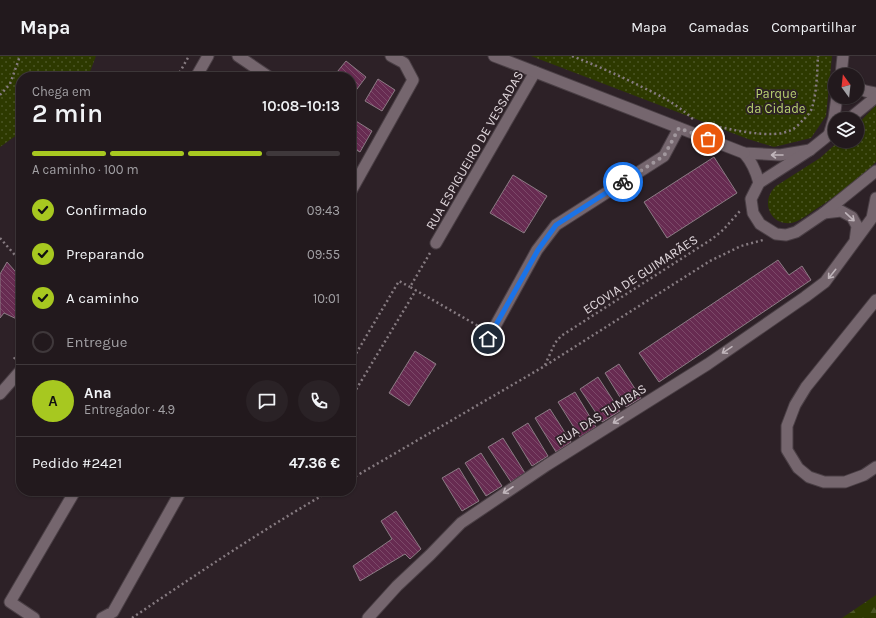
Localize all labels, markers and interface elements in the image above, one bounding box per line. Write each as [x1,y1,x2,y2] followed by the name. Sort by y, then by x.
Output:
[20,17,70,39] text: Mapa
[631,19,667,36] text: Mapa
[689,19,749,36] text: Camadas
[771,19,856,36] text: Compartilhar
[423,68,526,232] street label: RUA ESPIGUEIRO DE VESSADAS
[828,68,864,104] north arrow
[828,68,864,148] map controls
[32,84,91,99] text: Chega em
[746,86,806,116] park label: Parque da Cidade
[262,97,340,115] text: 10:08–10:13
[32,98,103,129] text: 2 min
[828,112,864,148] button: layers
[691,122,725,156] pin
[697,128,719,150] icon: bag
[771,151,784,159] one-way arrow
[32,162,139,177] text: A caminho · 100 m
[603,162,643,202] courier
[612,171,634,193] icon: bike
[32,199,54,221] icon: check
[66,201,147,219] text: Confirmado
[307,203,340,218] text: 09:43
[845,213,855,222] one-way arrow
[580,232,700,317] street label: ECOVIA DE GUIMARÃES
[32,243,54,265] icon: check
[66,245,144,263] text: Preparando
[307,247,340,262] text: 09:55
[827,268,836,279] one-way arrow
[32,287,54,309] icon: check
[66,289,139,307] text: A caminho
[313,291,340,306] text: 10:01
[471,322,505,356] pin
[477,328,499,350] icon: home
[66,333,128,351] text: Entregue
[722,346,733,354] one-way arrow
[246,380,288,422] button: chat
[298,380,340,422] button: phone
[553,381,649,448] street label: RUA DAS TUMBAS
[84,384,112,402] text: Ana
[48,392,58,410] text: A
[84,402,175,417] text: Entregador · 4.9
[612,417,624,425] one-way arrow
[32,454,122,472] text: Pedido #2421
[289,454,340,472] text: 47.36 €
[503,486,514,494] one-way arrow

